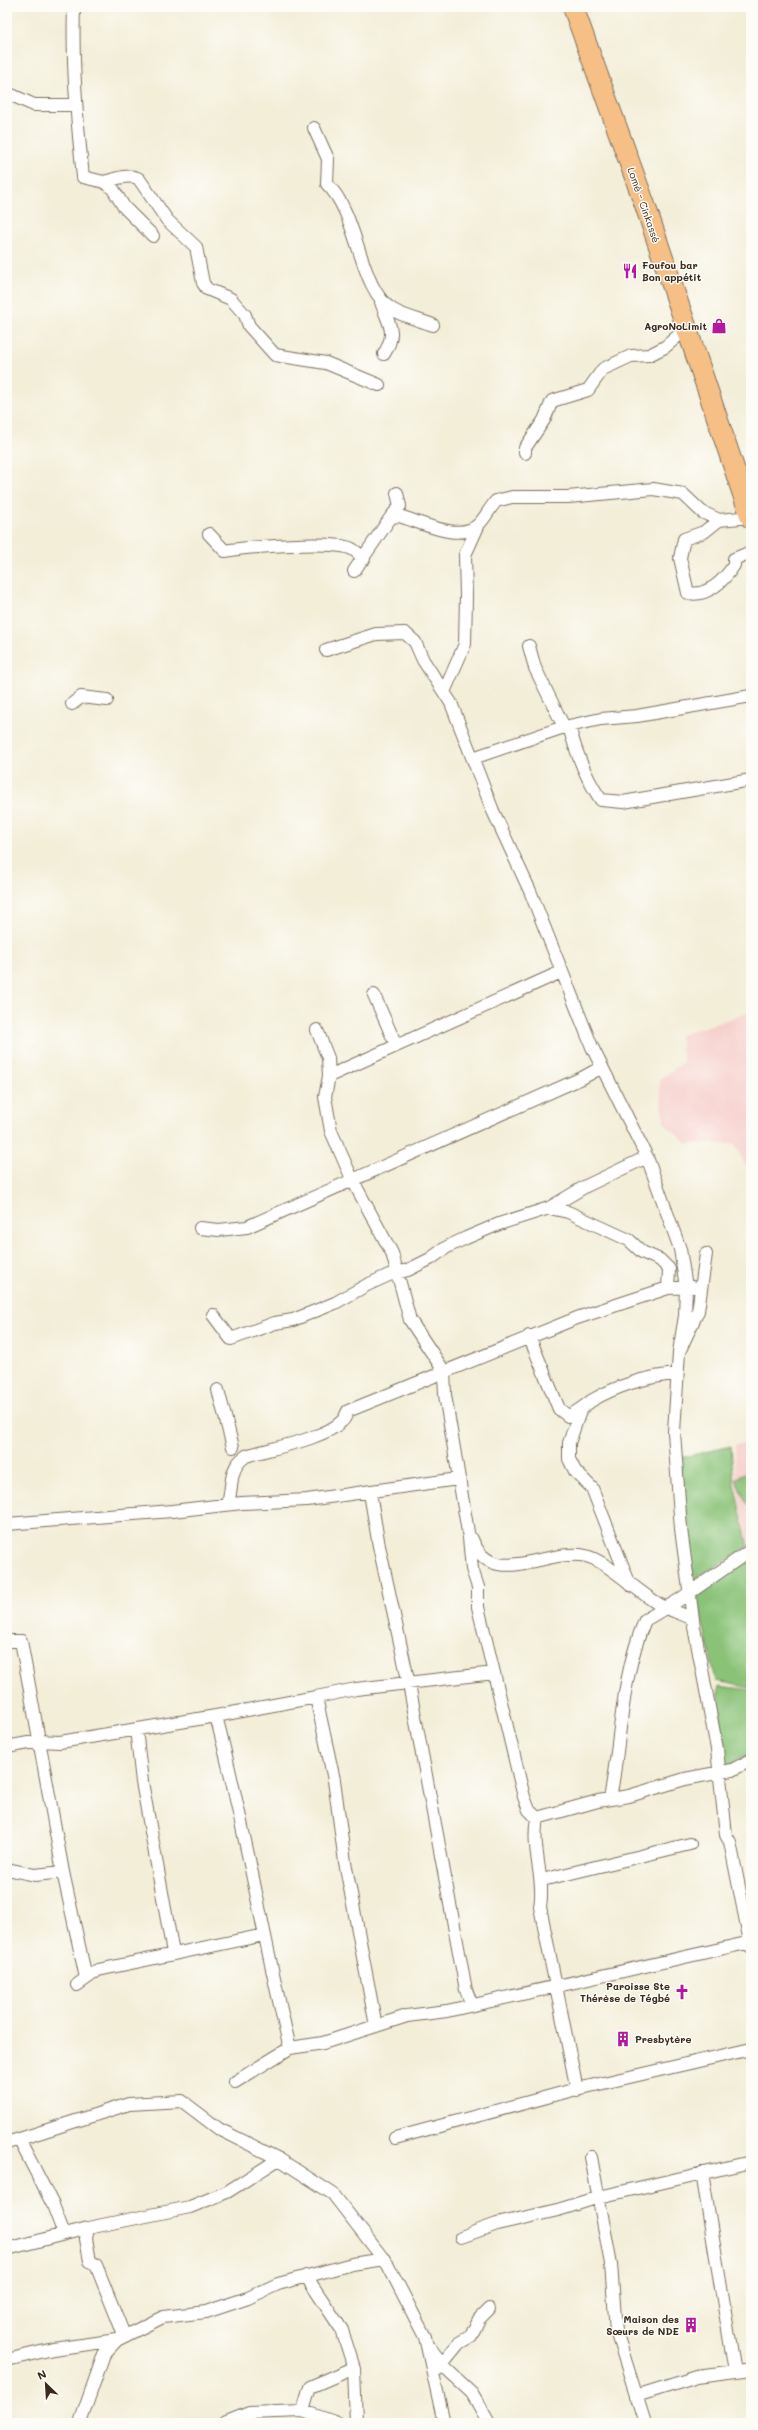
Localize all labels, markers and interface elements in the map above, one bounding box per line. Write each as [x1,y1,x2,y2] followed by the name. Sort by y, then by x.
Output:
[624,165,664,245] street label: Lomé - Cinkassé
[642,258,702,284] place label: Foufou bar Bon appétit
[621,262,639,280] restaurant icon: Foufou bar Bon appétit
[710,317,728,335] shop icon: AgroNoLimit
[644,319,708,333] place label: AgroNoLimit
[580,1979,670,2005] place label: Paroisse Ste Thérèse de Tégbé
[673,1983,691,2001] church icon: Paroisse Ste Thérèse de Tégbé
[614,2030,632,2048] building icon: Presbytère
[635,2032,691,2046] place label: Presbytère
[606,2312,679,2338] place label: Maison des Sœurs de NDE
[682,2316,700,2334] building icon: Maison des Sœurs de NDE
[26,2364,66,2404] north arrow
[35,2366,49,2383] text: N

